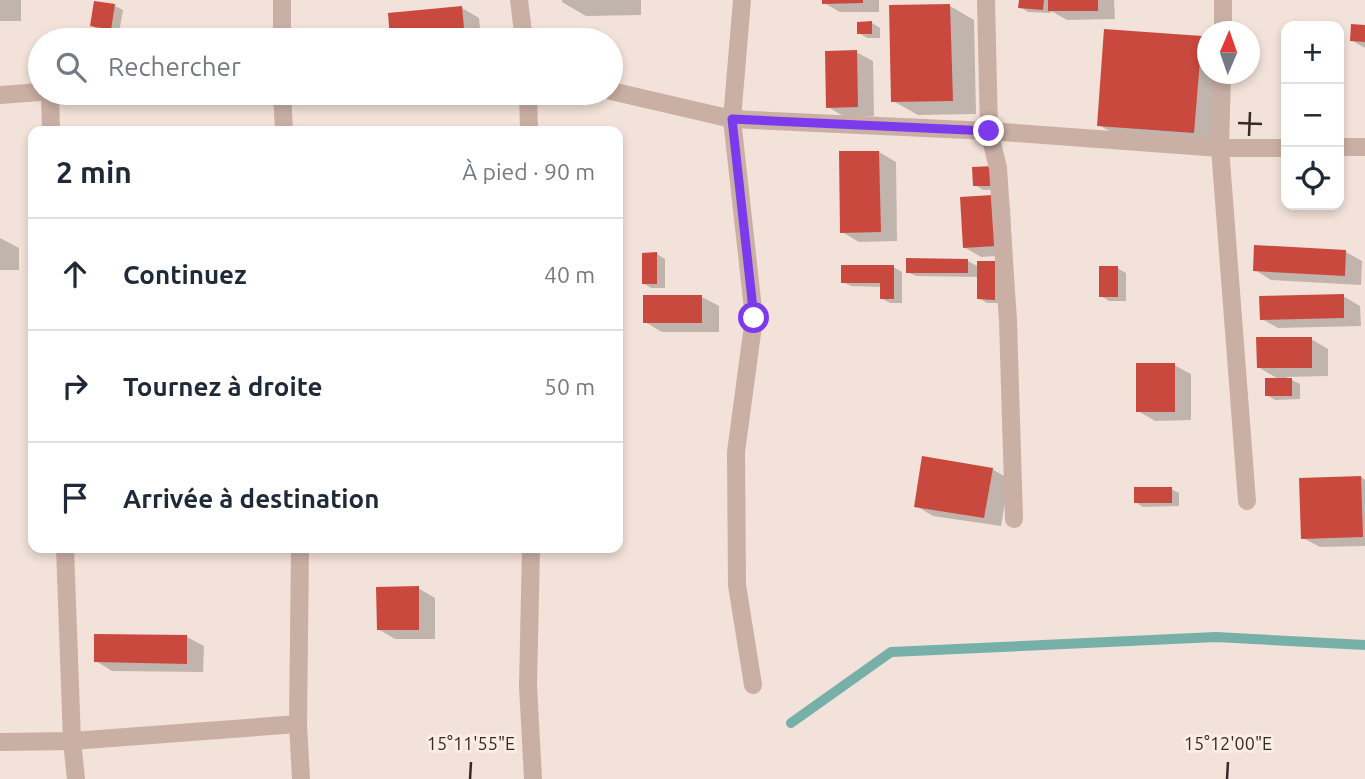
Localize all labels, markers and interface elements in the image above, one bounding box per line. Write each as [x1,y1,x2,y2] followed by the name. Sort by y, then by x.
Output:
[1197,21,1260,84] north arrow
[1281,21,1344,210] map controls
[1281,21,1344,84] button: +
[28,28,623,105] search box
[52,48,90,86] icon: search
[108,52,241,81] text: Rechercher
[1281,84,1344,147] button: −
[973,115,1004,146] route end
[1281,147,1344,210] button: locate
[56,155,132,189] text: 2 min
[462,159,595,184] text: À pied · 90 m
[56,255,94,293] icon: ahead
[123,260,247,289] text: Continuez
[544,262,595,287] text: 40 m
[738,302,769,333] route start
[56,367,94,405] icon: right
[123,372,322,401] text: Tournez à droite
[544,374,595,399] text: 50 m
[56,479,94,517] icon: arrive
[123,484,379,513] text: Arrivée à destination
[427,733,515,753] text: 15°11'55"E
[1184,733,1272,753] text: 15°12'00"E

